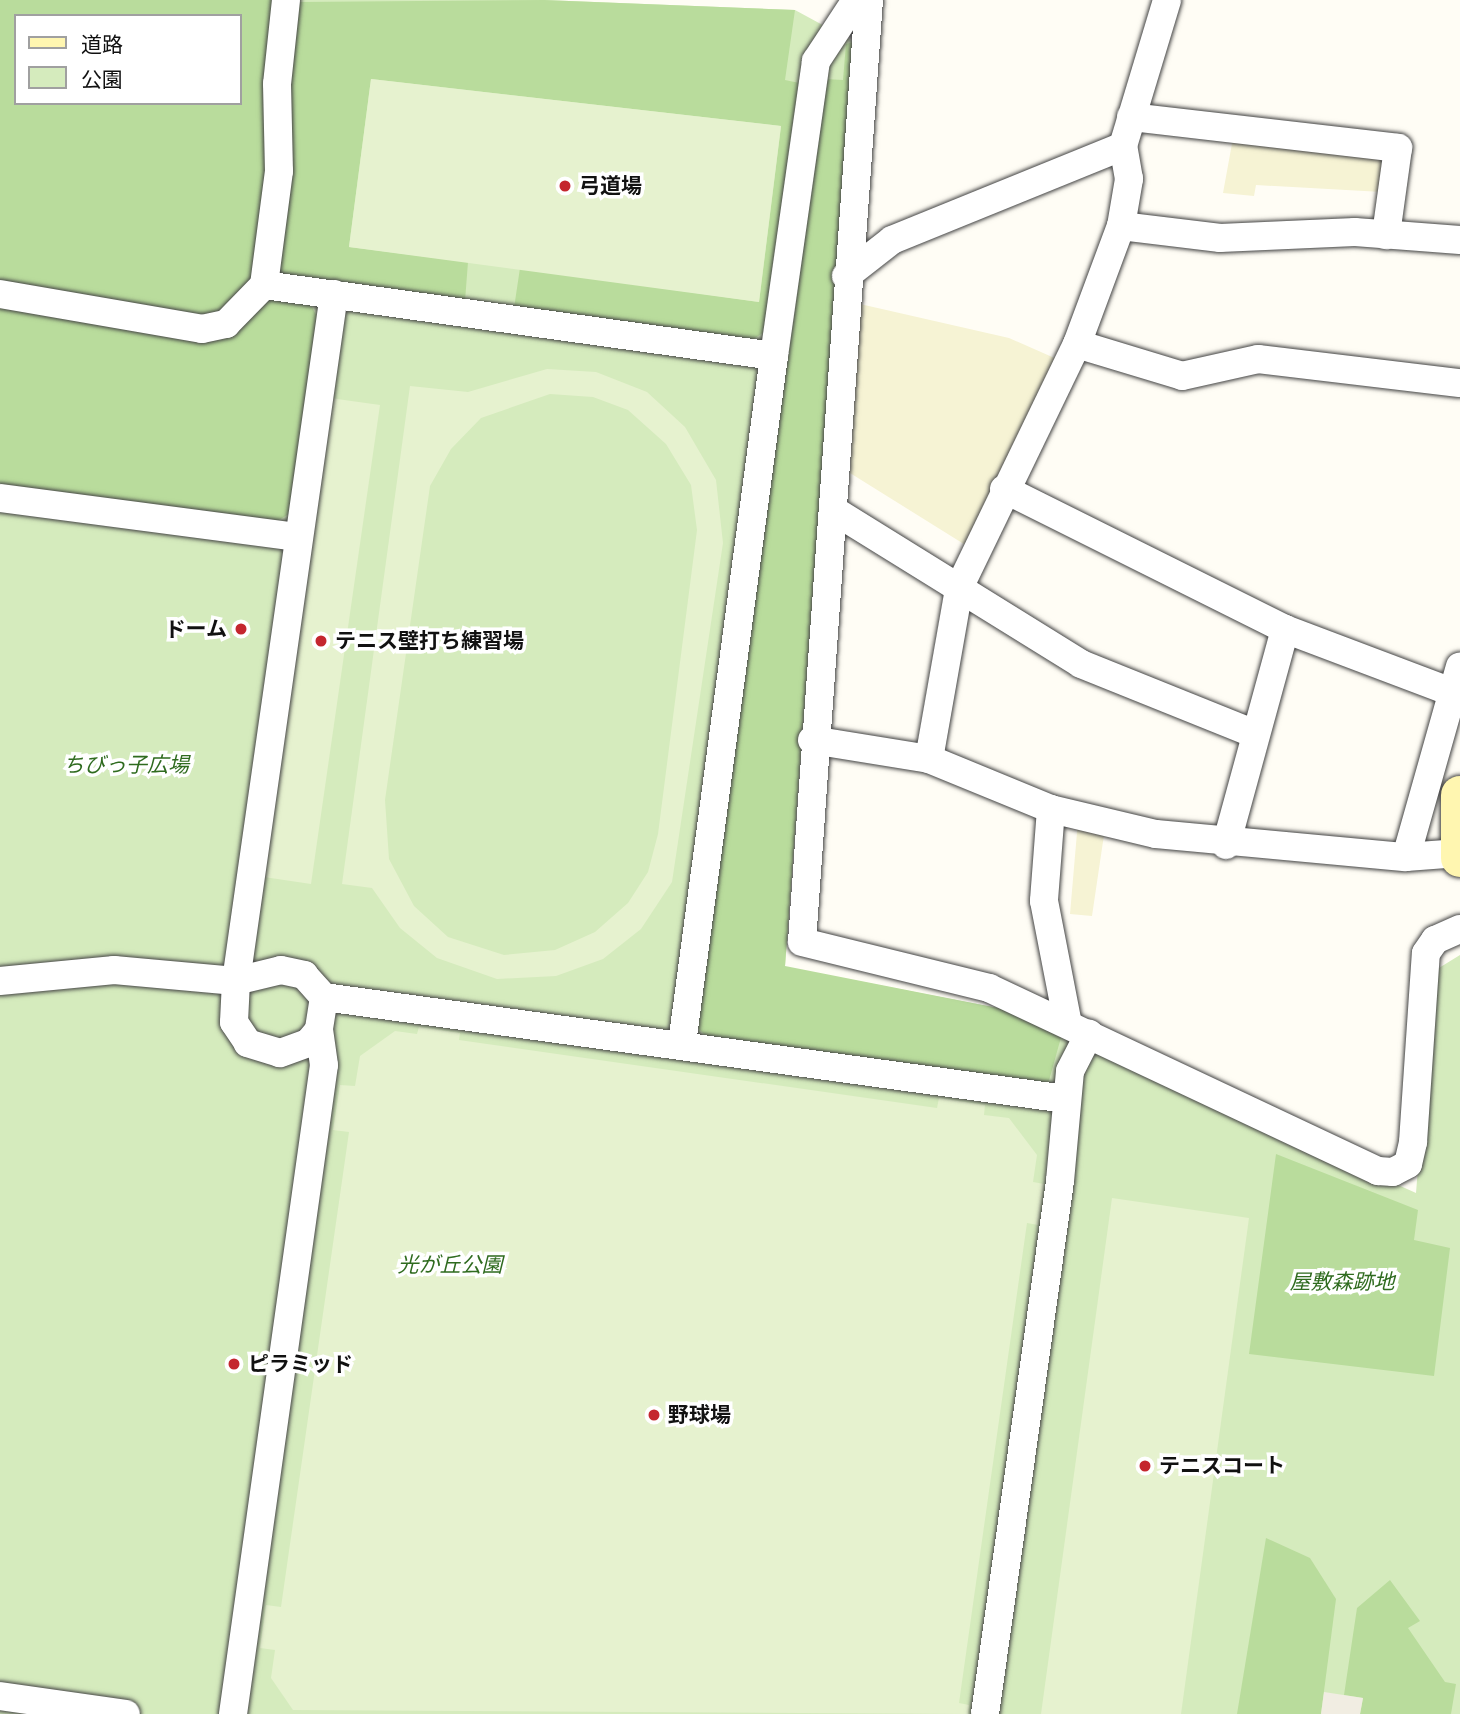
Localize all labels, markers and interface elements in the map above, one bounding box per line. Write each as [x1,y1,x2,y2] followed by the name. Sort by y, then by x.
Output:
[14,14,242,105] legend
[81,31,123,58] text: 道路
[81,66,123,93] text: 公園
[579,173,642,199] place label: 弓道場
[557,178,573,194] marker: 弓道場
[164,616,227,642] place label: ドーム
[233,621,249,637] marker: ドーム
[335,628,524,654] place label: テニス壁打ち練習場
[313,633,329,649] marker: テニス壁打ち練習場
[63,752,189,778] park label: ちびっ子広場
[398,1252,502,1278] park label: 光が丘公園
[1290,1269,1394,1295] park label: 屋敷森跡地
[248,1351,353,1377] place label: ピラミッド
[226,1356,242,1372] marker: ピラミッド
[668,1402,731,1428] place label: 野球場
[646,1407,662,1423] marker: 野球場
[1159,1453,1285,1479] place label: テニスコート
[1137,1458,1153,1474] marker: テニスコート

